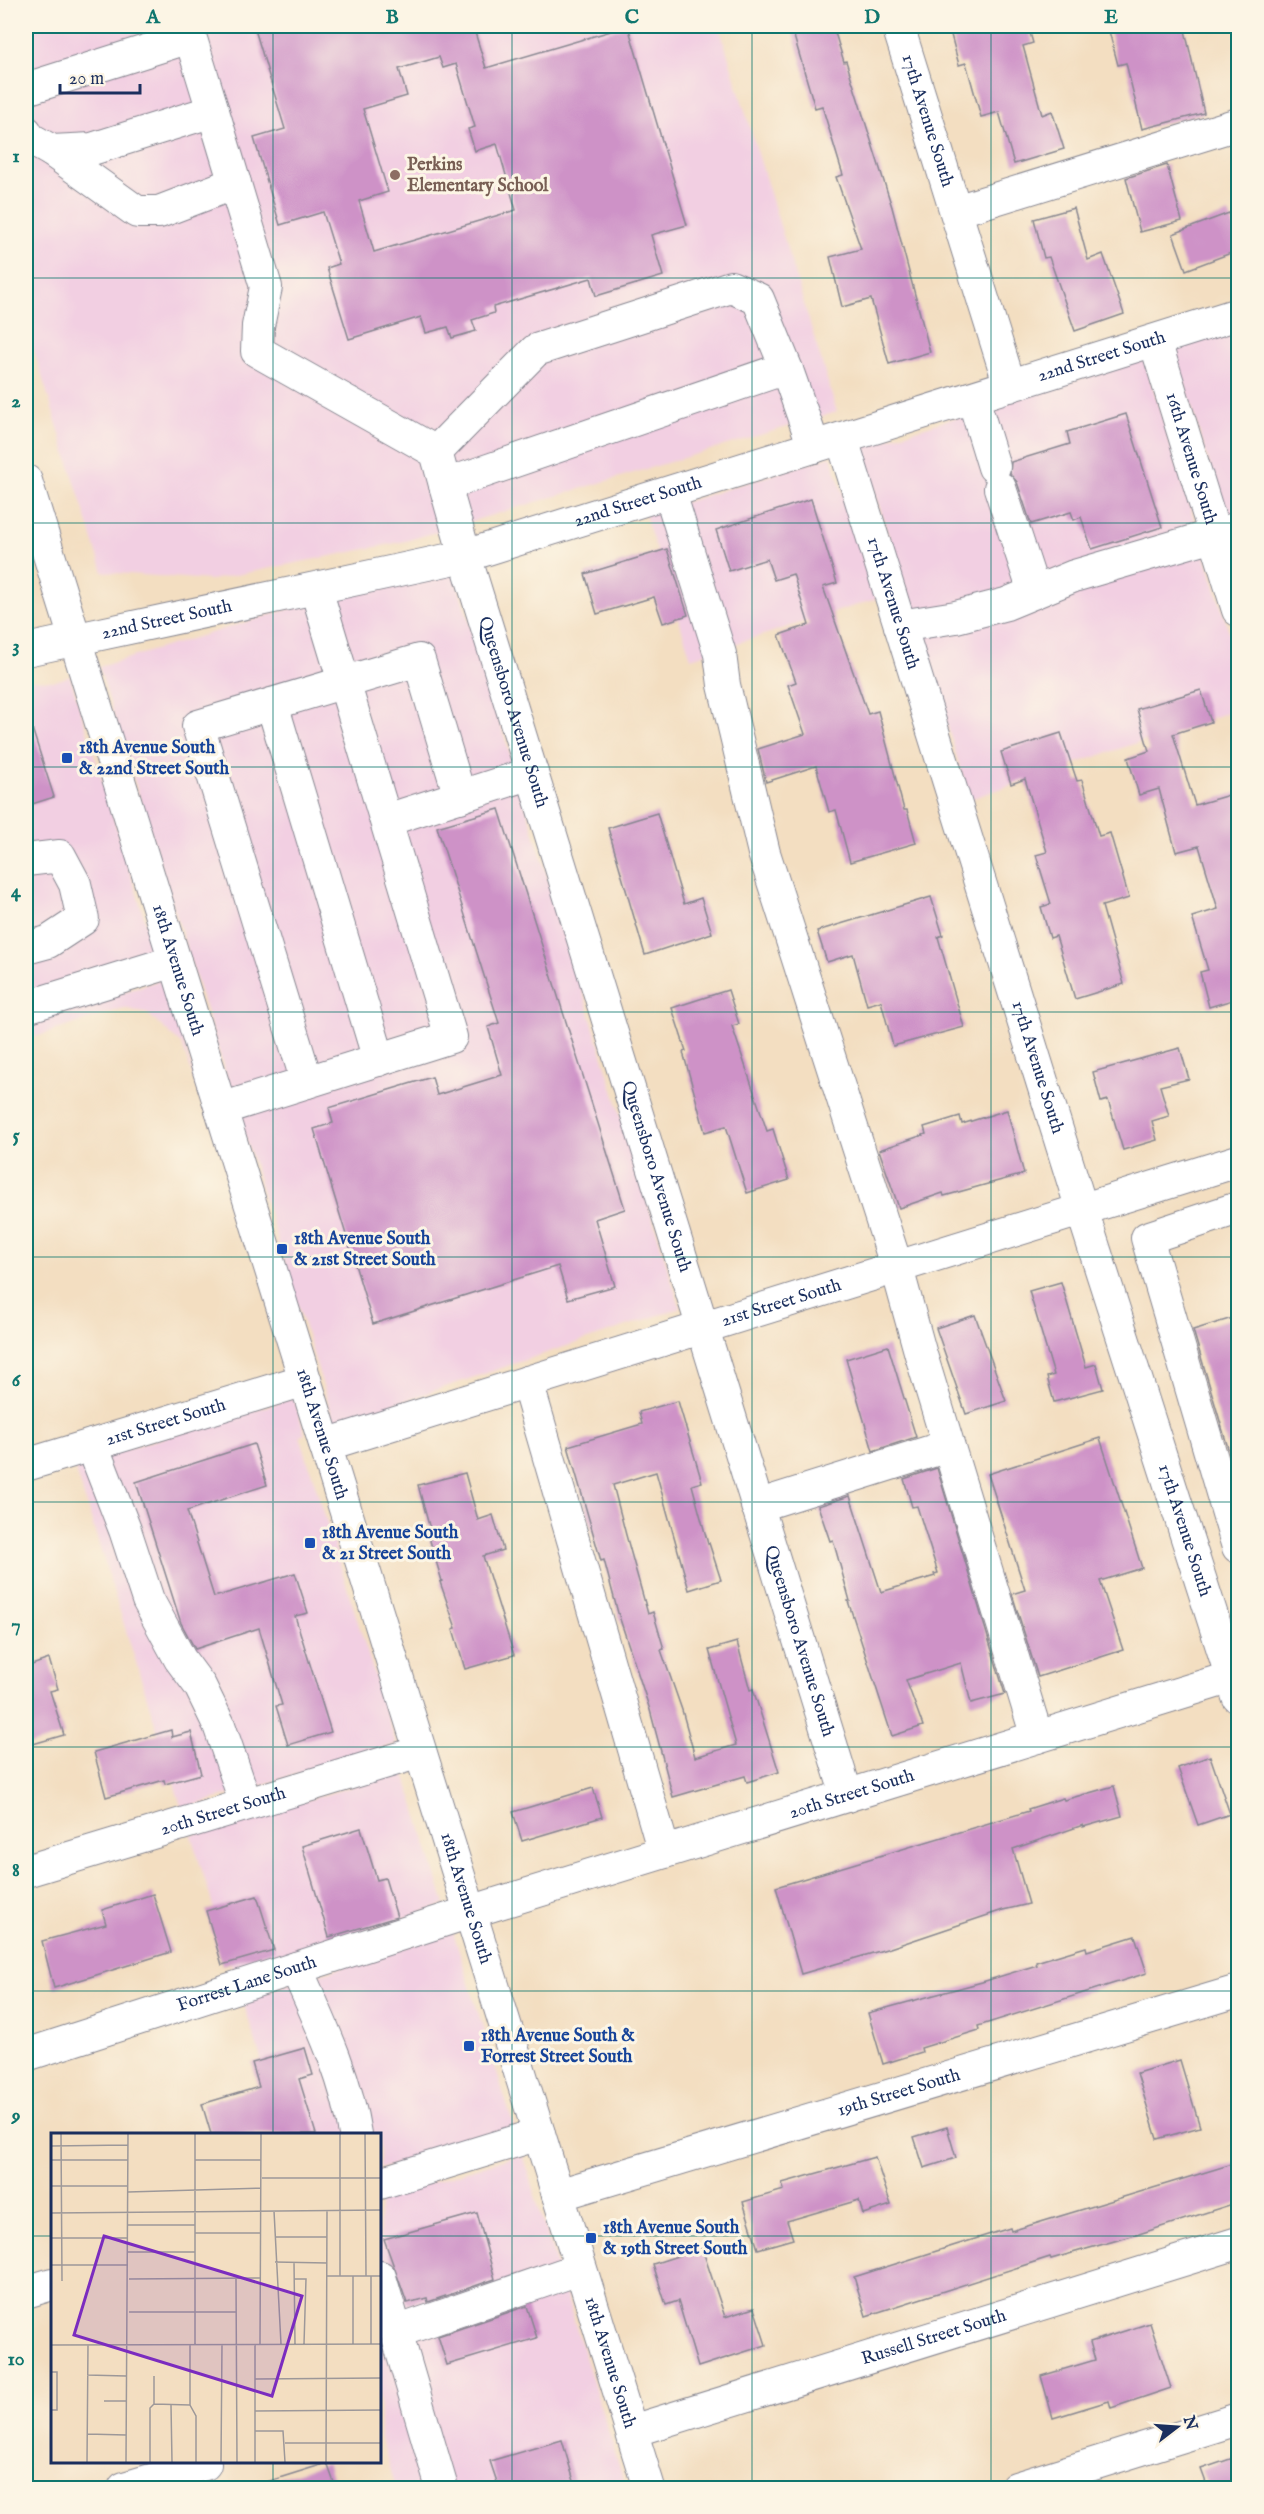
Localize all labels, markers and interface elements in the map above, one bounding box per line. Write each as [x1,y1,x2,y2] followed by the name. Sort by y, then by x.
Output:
[145,5,161,30] text: A
[385,5,399,30] text: B
[625,5,639,30] text: C
[864,5,880,30] text: D
[1104,5,1118,30] text: E
[896,51,959,190] street label: 17th Avenue South
[60,57,140,95] scale bar
[69,68,104,91] text: 20 m
[12,144,20,169] text: 1
[407,154,549,198] place label: Perkins Elementary School
[388,168,402,182] marker: Perkins Elementary School
[1035,326,1169,388] street label: 22nd Street South
[11,389,21,414] text: 2
[1160,390,1223,528] street label: 16th Avenue South
[571,471,705,533] street label: 22nd Street South
[862,534,925,673] street label: 17th Avenue South
[100,595,235,645] street label: 22nd Street South
[473,614,554,811] street label: Queensboro Avenue South
[12,634,20,659] text: 3
[79,737,229,781] place label: 18th Avenue South & 22nd Street South
[60,751,74,765] marker: 18th Avenue South & 22nd Street South
[11,879,22,904] text: 4
[147,901,209,1039] street label: 18th Avenue South
[1006,998,1069,1137] street label: 17th Avenue South
[616,1078,697,1276] street label: Queensboro Avenue South
[12,1123,20,1148] text: 5
[294,1228,436,1272] place label: 18th Avenue South & 21st Street South
[275,1242,289,1256] marker: 18th Avenue South & 21st Street South
[719,1273,845,1332] street label: 21st Street South
[291,1366,353,1503] street label: 18th Avenue South
[12,1368,22,1393] text: 6
[103,1393,229,1452] street label: 21st Street South
[1153,1461,1217,1600] street label: 17th Avenue South
[322,1522,459,1566] place label: 18th Avenue South & 21 Street South
[303,1536,317,1550] marker: 18th Avenue South & 21 Street South
[759,1543,840,1740] street label: Queensboro Avenue South
[11,1613,21,1638] text: 7
[786,1764,918,1824] street label: 20th Street South
[158,1782,289,1841] street label: 20th Street South
[435,1830,497,1967] street label: 18th Avenue South
[12,1858,20,1883] text: 8
[174,1951,320,2017] street label: Forrest Lane South
[481,2025,635,2069] place label: 18th Avenue South & Forrest Street South
[462,2039,476,2053] marker: 18th Avenue South & Forrest Street South
[835,2063,963,2122] street label: 19th Street South
[11,2103,21,2128] text: 9
[51,2133,381,2463] inset map
[603,2217,748,2261] place label: 18th Avenue South & 19th Street South
[584,2231,598,2245] marker: 18th Avenue South & 19th Street South
[579,2294,641,2431] street label: 18th Avenue South
[859,2304,1009,2371] street label: Russell Street South
[7,2347,25,2372] text: 10
[1147,2397,1207,2457] north arrow
[1178,2413,1201,2433] text: N

